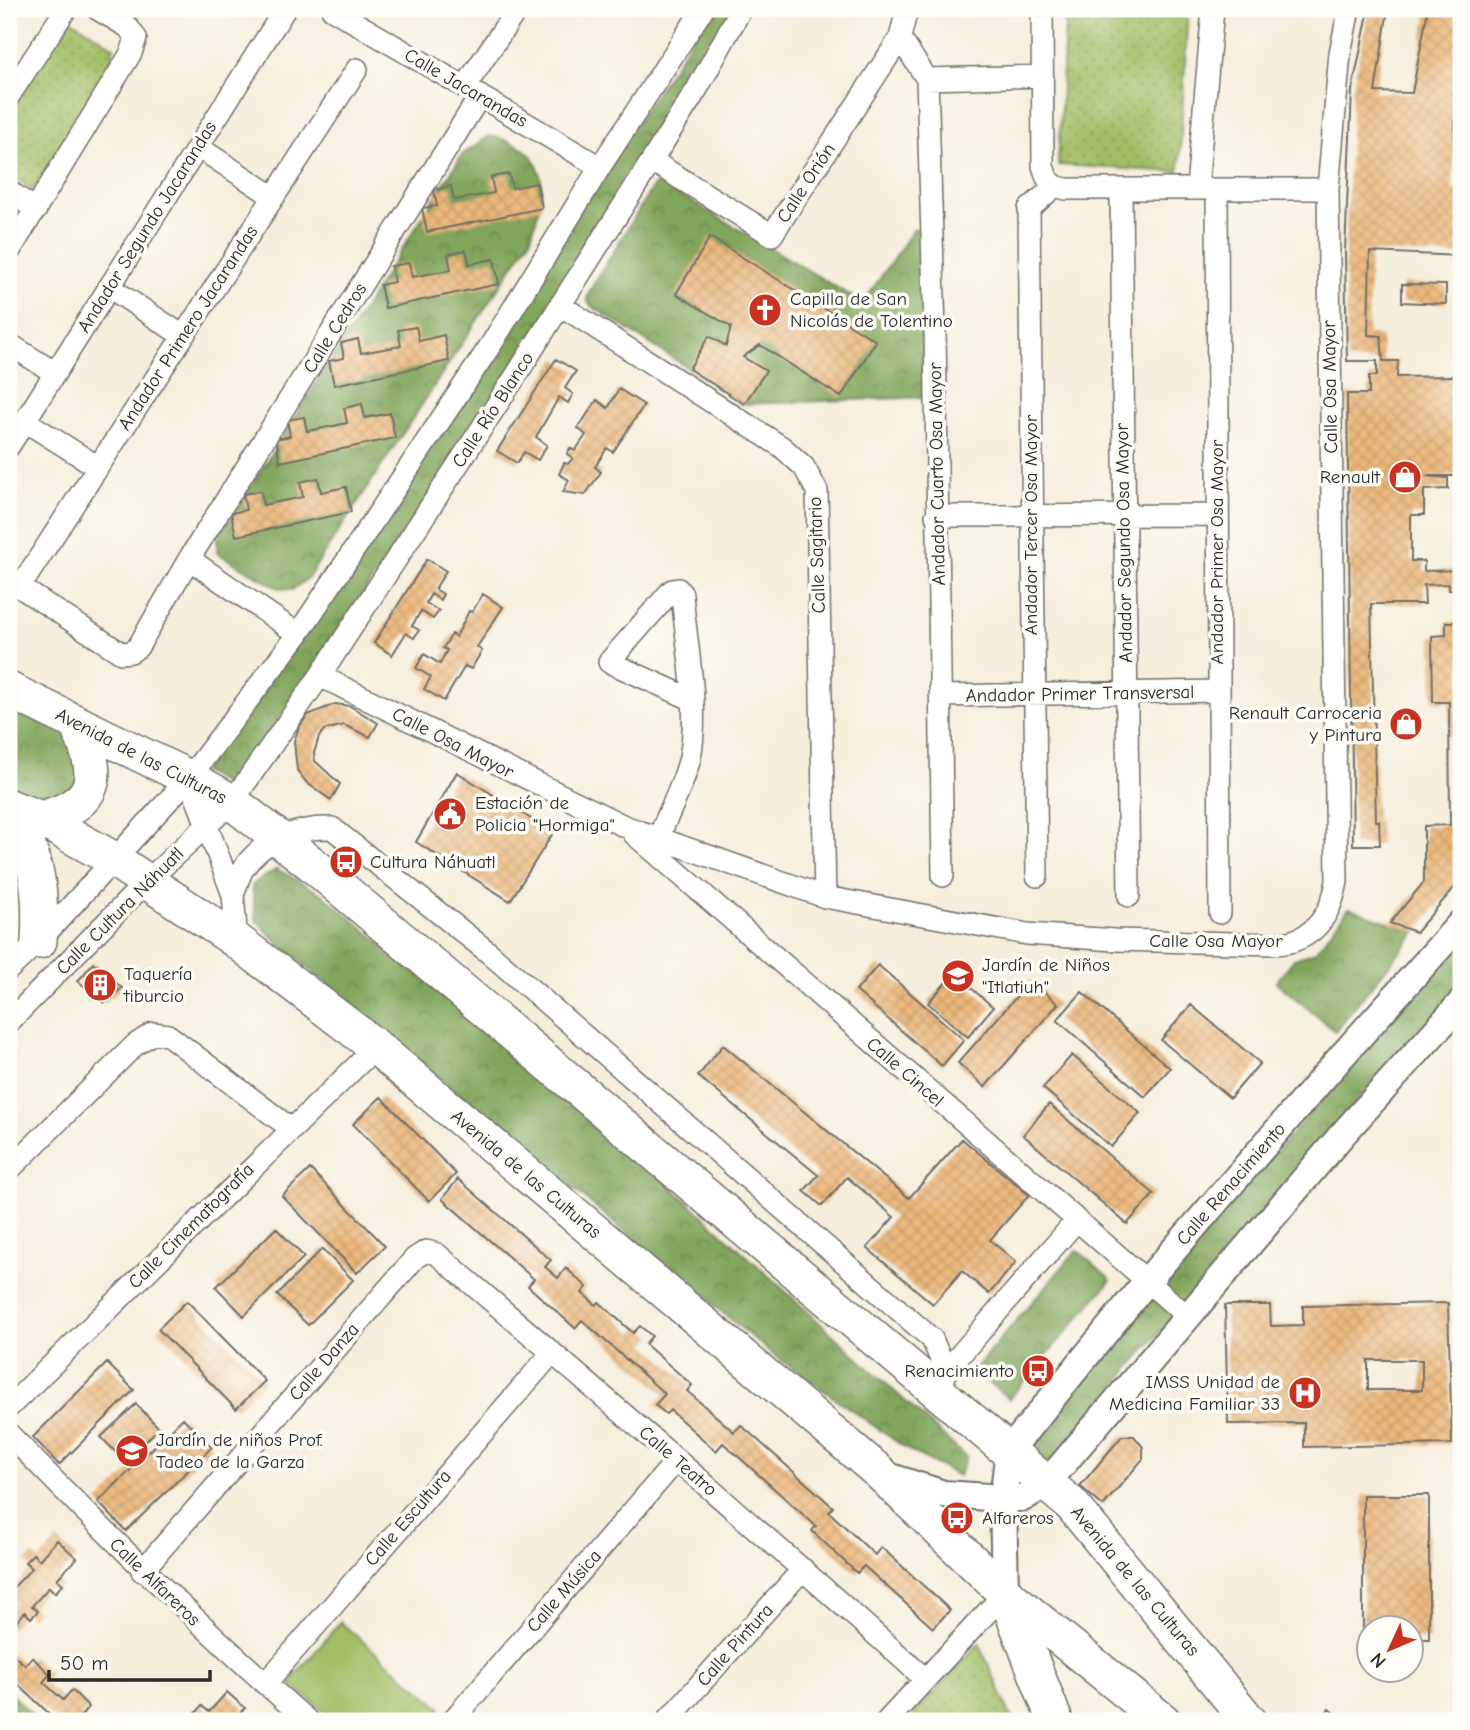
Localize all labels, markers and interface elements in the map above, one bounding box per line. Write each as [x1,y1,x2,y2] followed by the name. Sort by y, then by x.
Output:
[401,44,531,132] street label: Calle Jacarandas
[73,117,221,337] street label: Andador Segundo Jacarandas
[772,139,840,227] street label: Calle Orión
[114,222,262,434] street label: Andador Primero Jacarandas
[299,279,371,377] street label: Calle Cedros
[790,288,953,332] place label: Capilla de San Nicolás de Tolentino
[746,291,784,329] church icon: Capilla de San Nicolás de Tolentino
[1318,320,1342,454] street label: Calle Osa Mayor
[448,348,538,472] street label: Calle Río Blanco
[924,362,950,586] street label: Andador Cuarto Osa Mayor
[1020,414,1042,635] street label: Andador Tercer Osa Mayor
[1111,422,1137,663] street label: Andador Segundo Osa Mayor
[1206,439,1228,664] street label: Andador Primer Osa Mayor
[1386,458,1424,496] shop icon: Renault
[1320,466,1381,488] place label: Renault
[804,496,830,614] street label: Calle Sagitario
[965,681,1195,707] street label: Andador Primer Transversal
[1229,702,1382,746] place label: Renault Carroceria y Pintura
[52,703,230,809] street label: Avenida de las Culturas
[389,703,518,783] street label: Calle Osa Mayor
[1387,705,1425,743] shop icon: Renault Carroceria y Pintura
[475,792,615,836] place label: Estación de Policia "Hormiga"
[431,795,469,833] public building icon: Estación de Policia "Hormiga"
[52,843,188,979] street label: Calle Cultura Náhuatl
[327,843,365,881] bus stop icon: Cultura Náhuatl
[370,851,496,873] place label: Cultura Náhuatl
[1149,930,1283,952] street label: Calle Osa Mayor
[982,954,1110,998] place label: Jardín de Niños "Itlatiuh"
[939,957,977,995] school or university icon: Jardín de Niños "Itlatiuh"
[123,963,193,1007] place label: Taquería tiburcio
[81,966,119,1004] building icon: Taquería tiburcio
[862,1033,948,1111] street label: Calle Cincel
[447,1105,605,1243] street label: Avenida de las Culturas
[1172,1118,1290,1250] street label: Calle Renacimiento
[124,1159,258,1293] street label: Calle Cinematografía
[284,1319,364,1405] street label: Calle Danza
[1019,1352,1057,1390] bus stop icon: Renacimiento
[905,1360,1014,1382] place label: Renacimiento
[1109,1371,1280,1415] place label: IMSS Unidad de Medicina Familiar 33
[1286,1374,1324,1412] hospital icon: IMSS Unidad de Medicina Familiar 33
[635,1421,721,1501] street label: Calle Teatro
[156,1429,323,1473] place label: Jardín de niños Prof. Tadeo de la Garza
[113,1432,151,1470] school or university icon: Jardín de niños Prof. Tadeo de la Garza
[360,1465,456,1571] street label: Calle Escultura
[938,1499,976,1537] bus stop icon: Alfareros
[1066,1502,1204,1660] street label: Avenida de las Culturas
[982,1507,1054,1529] place label: Alfareros
[105,1533,205,1631] street label: Calle Alfareros
[522,1545,606,1637] street label: Calle Música
[692,1599,778,1691] street label: Calle Pintura
[1354,1614,1424,1684] north arrow
[49,1639,210,1683] scale bar
[1366,1648,1391,1672] text: N
[60,1651,109,1675] text: 50 m

